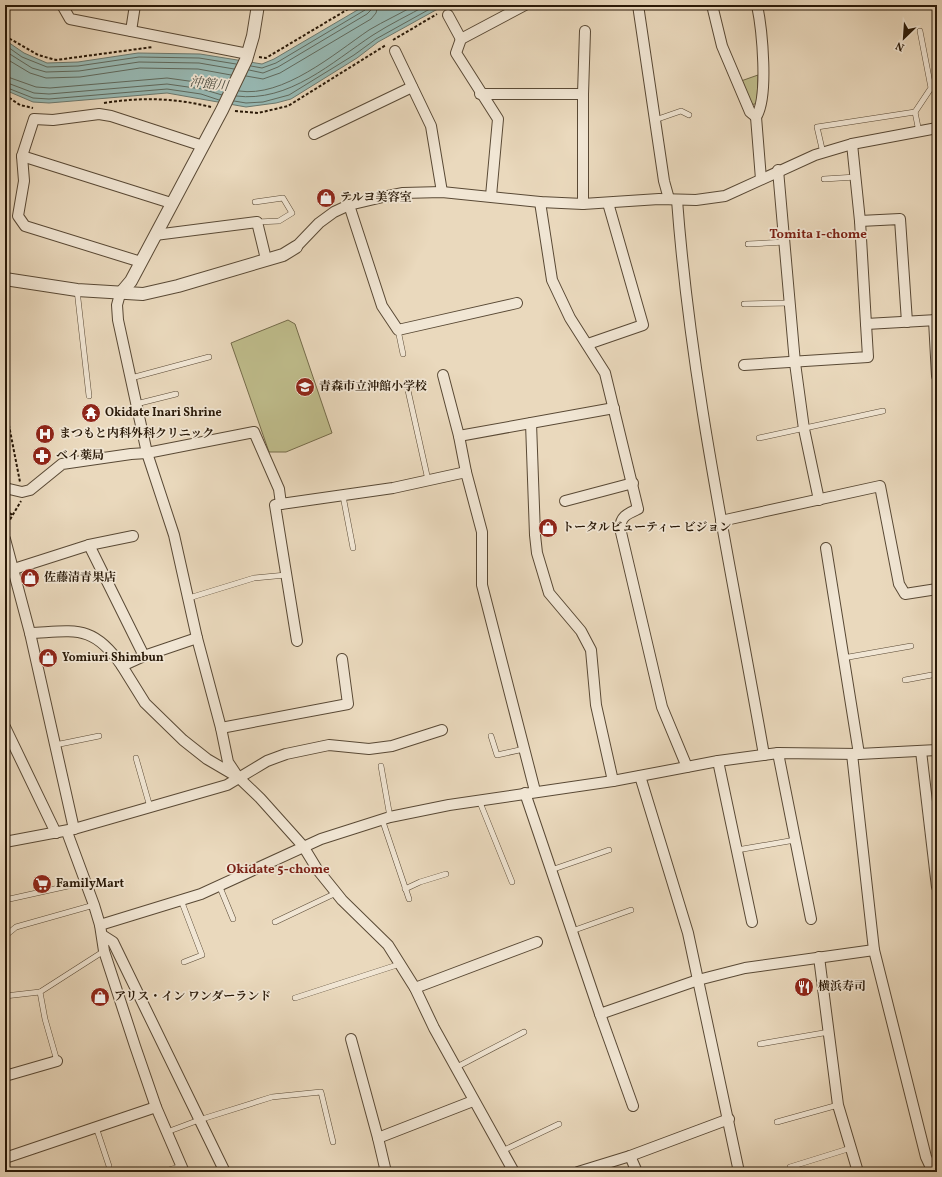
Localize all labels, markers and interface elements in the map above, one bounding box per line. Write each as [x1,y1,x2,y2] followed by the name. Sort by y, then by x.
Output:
[884,18,924,58] north arrow
[894,37,907,54] text: N
[189,74,231,97] water label: 沖館川
[315,187,337,209] shop icon: テルヨ美容室
[340,190,411,206] place label: テルヨ美容室
[769,226,867,244] district label: Tomita 1-chome
[294,376,316,398] school or university icon: 青森市立沖館小学校
[319,379,427,395] place label: 青森市立沖館小学校
[80,402,102,424] temple icon: Okidate Inari Shrine
[105,405,222,421] place label: Okidate Inari Shrine
[34,423,56,445] hospital icon: まつもと内科外科クリニック
[59,426,214,442] place label: まつもと内科外科クリニック
[31,445,53,467] pharmacy icon: ベイ薬局
[56,448,104,464] place label: ベイ薬局
[537,517,559,539] shop icon: トータルビューティー ビジョン
[562,520,731,536] place label: トータルビューティー ビジョン
[19,567,41,589] shop icon: 佐藤清青果店
[44,570,116,586] place label: 佐藤清青果店
[37,647,59,669] shop icon: Yomiuri Shimbun
[62,650,164,666] place label: Yomiuri Shimbun
[226,861,330,879] district label: Okidate 5-chome
[31,873,53,895] supermarket icon: FamilyMart
[56,876,124,892] place label: FamilyMart
[793,976,815,998] restaurant icon: 横浜寿司
[818,979,866,995] place label: 横浜寿司
[89,986,111,1008] shop icon: アリス・イン ワンダーランド
[114,989,271,1005] place label: アリス・イン ワンダーランド

